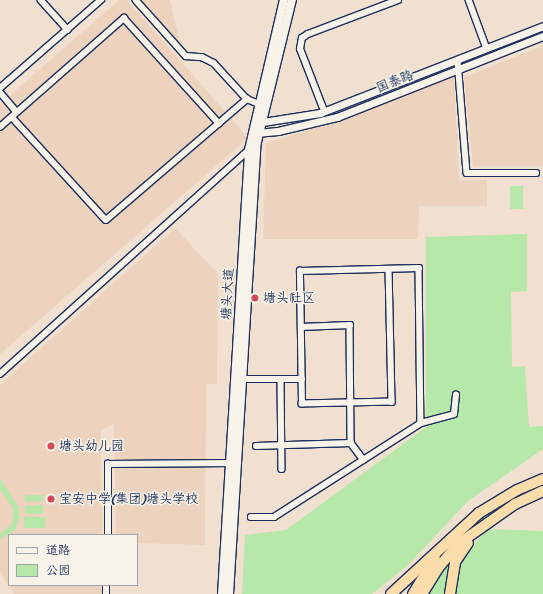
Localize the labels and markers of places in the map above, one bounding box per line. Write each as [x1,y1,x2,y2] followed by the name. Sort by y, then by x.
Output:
[263,290,315,306] place label: 塘头社区
[250,293,260,303] marker: 塘头社区
[59,438,124,454] place label: 塘头幼儿园
[46,441,56,451] marker: 塘头幼儿园
[59,491,198,507] place label: 宝安中学(集团)塘头学校
[46,494,56,504] marker: 宝安中学(集团)塘头学校

